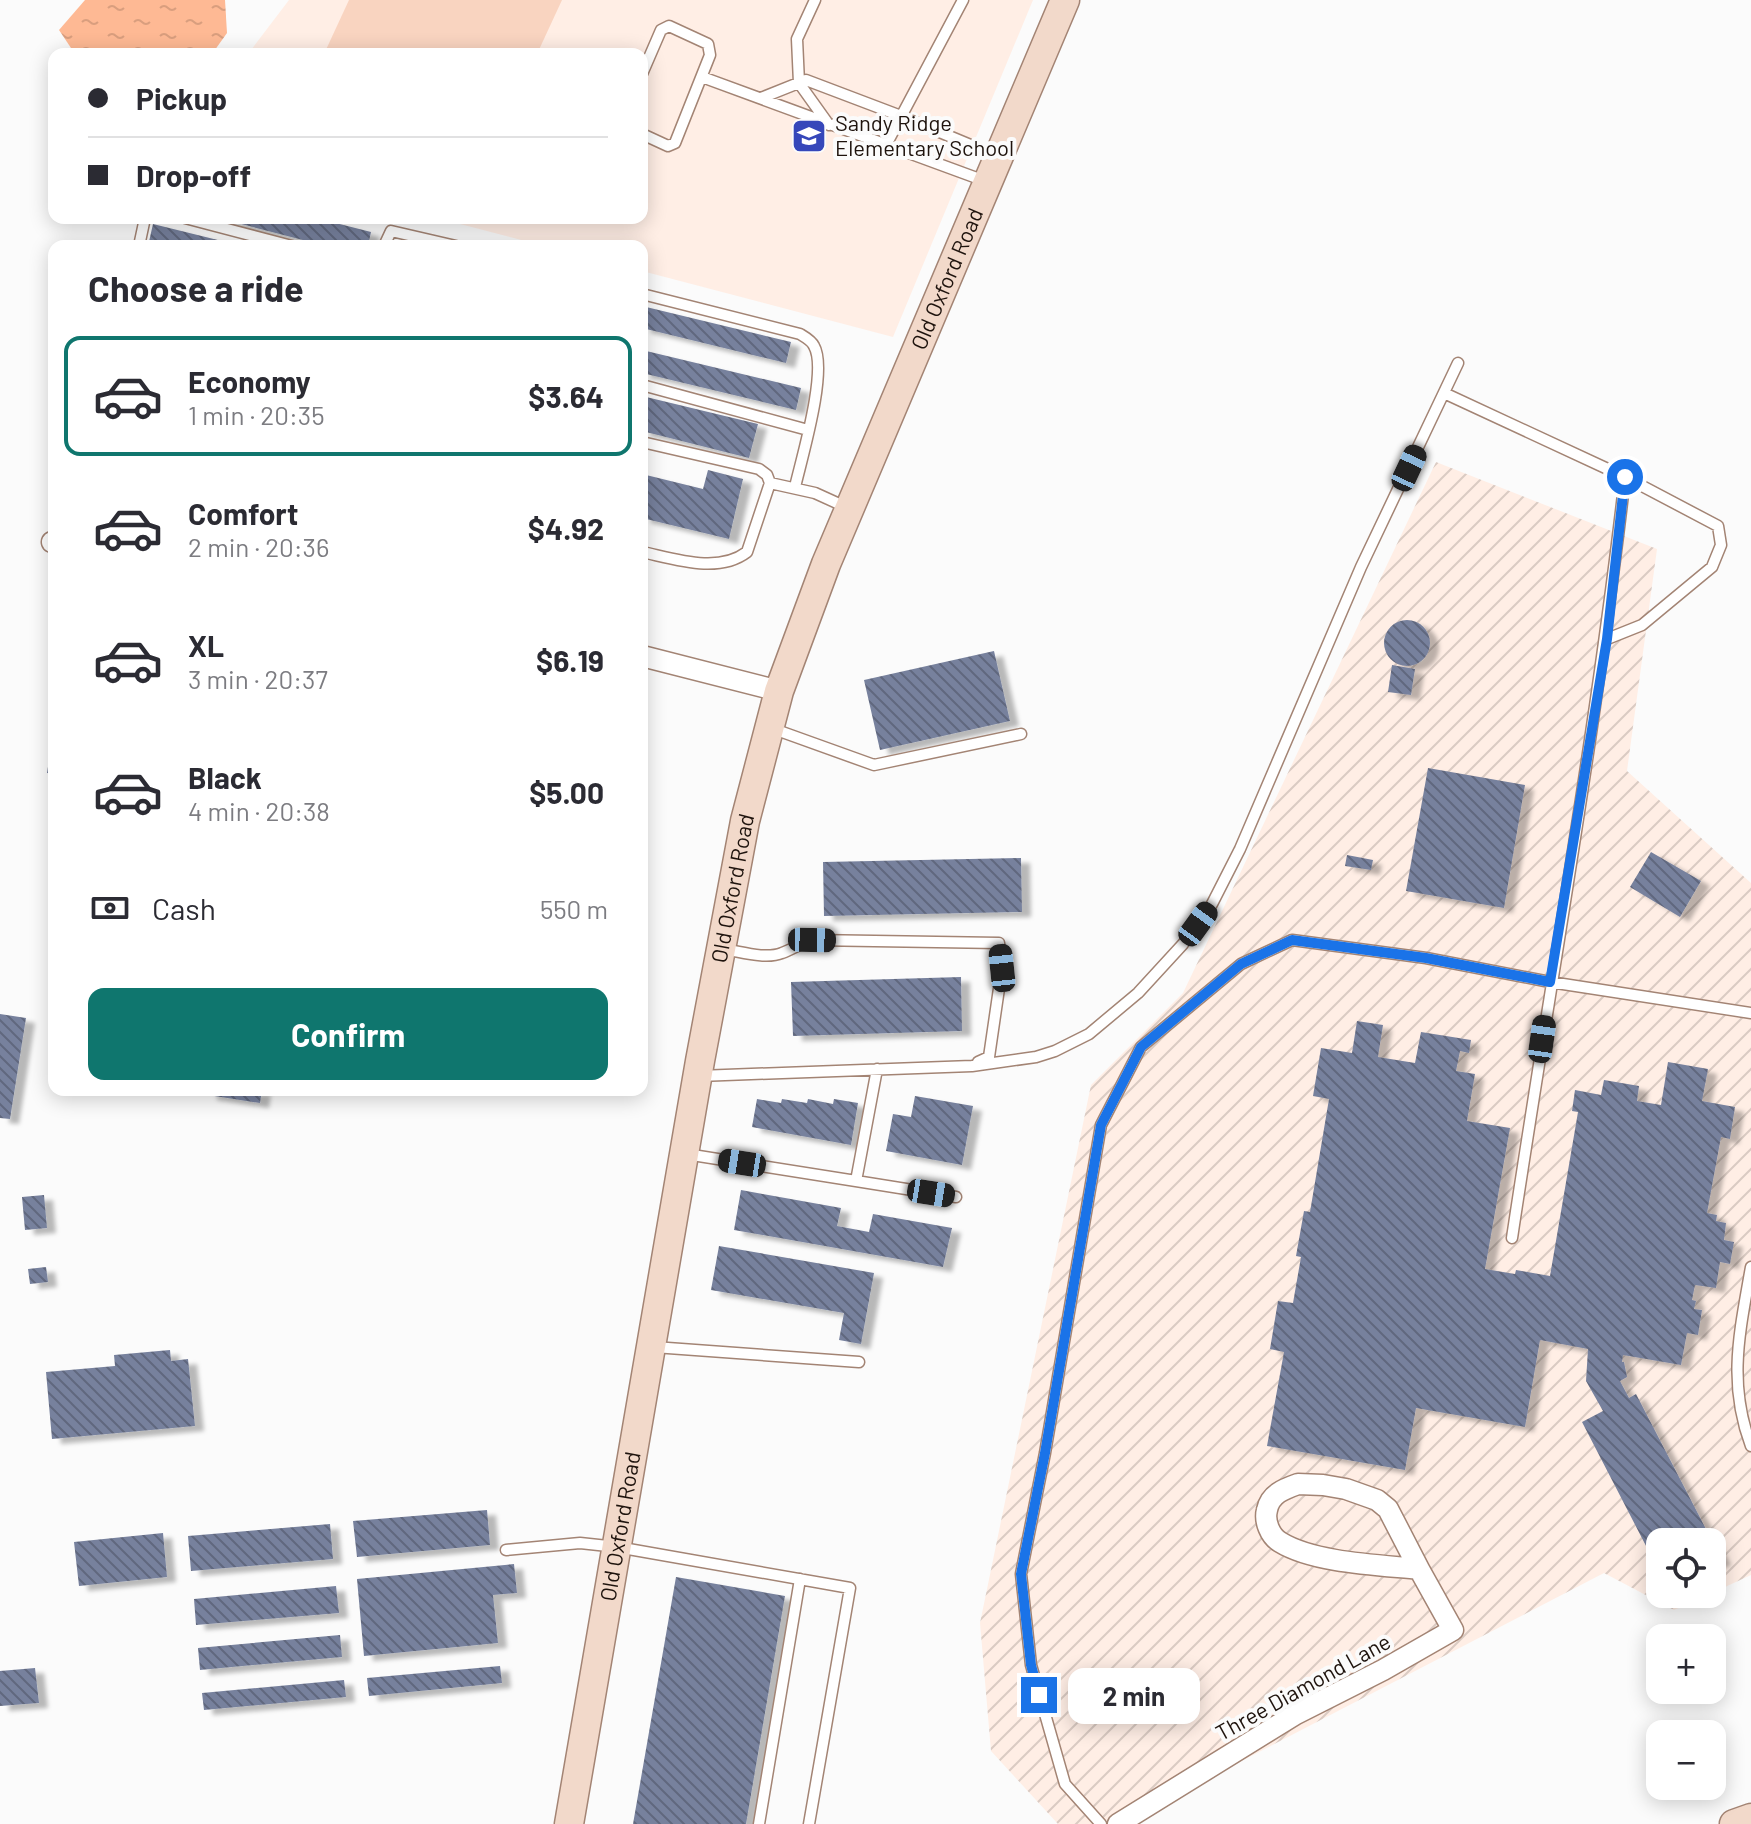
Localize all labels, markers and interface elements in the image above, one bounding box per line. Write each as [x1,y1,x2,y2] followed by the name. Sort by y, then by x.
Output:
[136,80,227,116] text: Pickup
[835,109,1014,160] place label: Sandy Ridge Elementary School
[790,117,828,155] school or university icon: Sandy Ridge Elementary School
[136,157,251,193] text: Drop-off
[905,204,987,353] street label: Old Oxford Road
[88,266,304,309] text: Choose a ride
[92,360,164,432] icon: car
[188,363,311,399] text: Economy
[528,378,604,414] text: $3.64
[188,399,325,430] text: 1 min · 20:35
[1388,441,1430,495] car
[1607,459,1643,495] route start
[92,492,164,564] icon: car
[188,495,298,531] text: Comfort
[528,510,604,546] text: $4.92
[188,531,329,562] text: 2 min · 20:36
[92,624,164,696] icon: car
[188,627,224,663] text: XL
[536,642,604,678] text: $6.19
[188,663,328,694] text: 3 min · 20:37
[92,756,164,828] icon: car
[188,759,262,795] text: Black
[529,774,604,810] text: $5.00
[188,795,330,826] text: 4 min · 20:38
[705,810,758,965] street label: Old Oxford Road
[88,886,132,930] icon: cash
[152,890,216,926] text: Cash
[540,893,608,924] text: 550 m
[1174,898,1222,950] car
[788,928,836,952] car
[988,943,1016,993] car
[88,988,608,1080] button: Confirm
[1527,1014,1557,1064] car
[716,1147,768,1179] car
[905,1177,957,1209] car
[594,1449,645,1603] street label: Old Oxford Road
[1646,1528,1726,1800] map controls
[1646,1528,1726,1608] button: locate
[1646,1624,1726,1704] button: +
[1211,1627,1394,1745] street label: Three Diamond Lane
[1067,1667,1199,1723] callout: 2 min
[1021,1677,1057,1713] route end
[1103,1680,1165,1711] text: 2 min
[1646,1720,1726,1800] button: −

